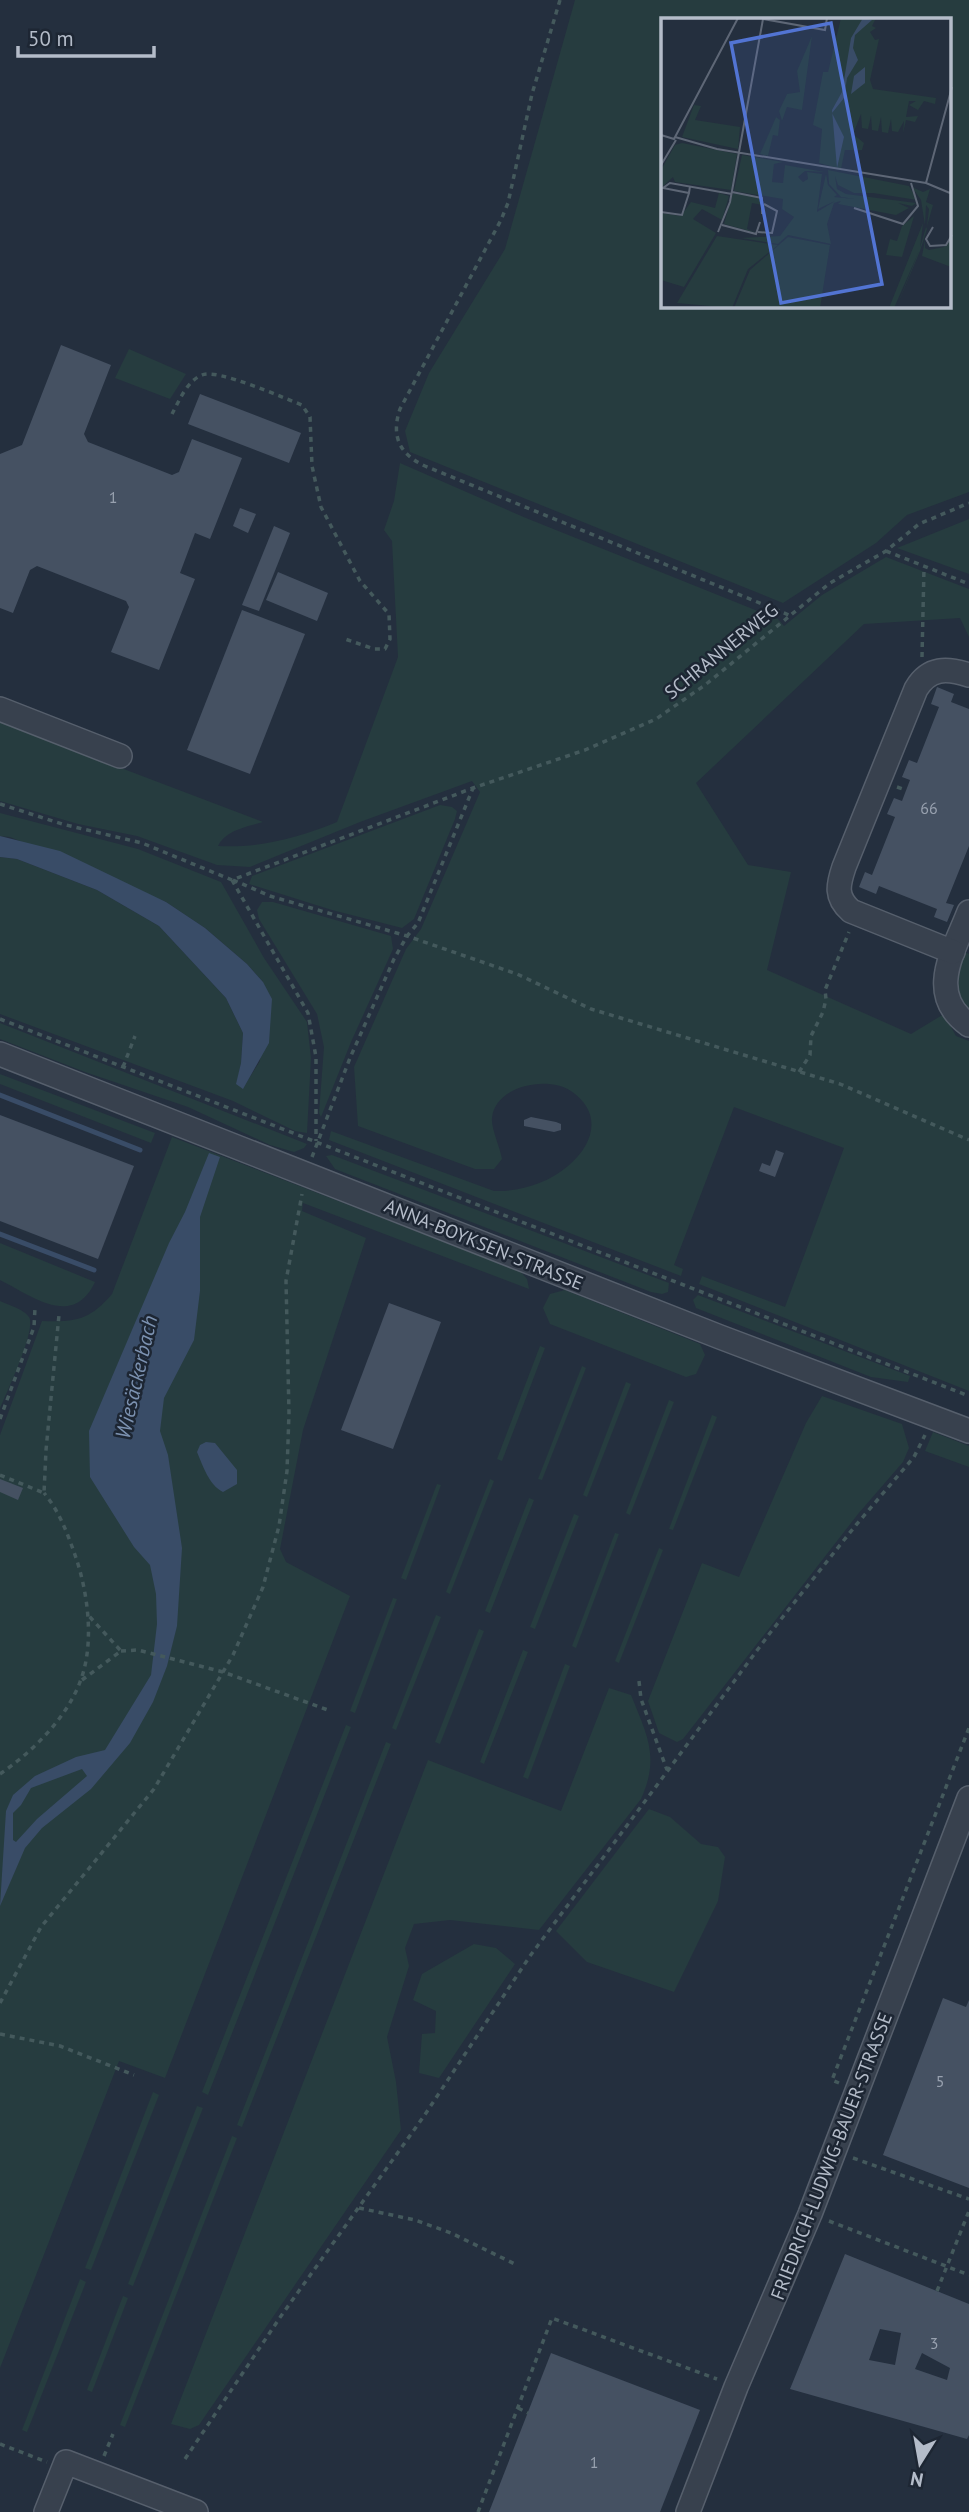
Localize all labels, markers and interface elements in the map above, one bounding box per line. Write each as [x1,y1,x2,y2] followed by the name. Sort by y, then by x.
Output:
[18,14,154,58] scale bar
[661,18,951,308] inset map
[28,25,74,52] text: 50 m
[109,487,117,507] house number: 1
[659,598,783,704] street label: SCHRANNERWEG
[920,798,938,818] house number: 66
[381,1193,587,1295] street label: ANNA-BOYKSEN-STRASSE
[109,1313,163,1441] water label: Wiesäckerbach
[765,2009,897,2303] street label: FRIEDRICH-LUDWIG-BAUER-STRASSE
[936,2071,944,2091] house number: 5
[930,2333,938,2353] house number: 3
[885,2428,955,2498] north arrow
[590,2452,598,2472] house number: 1
[908,2467,925,2493] text: N

